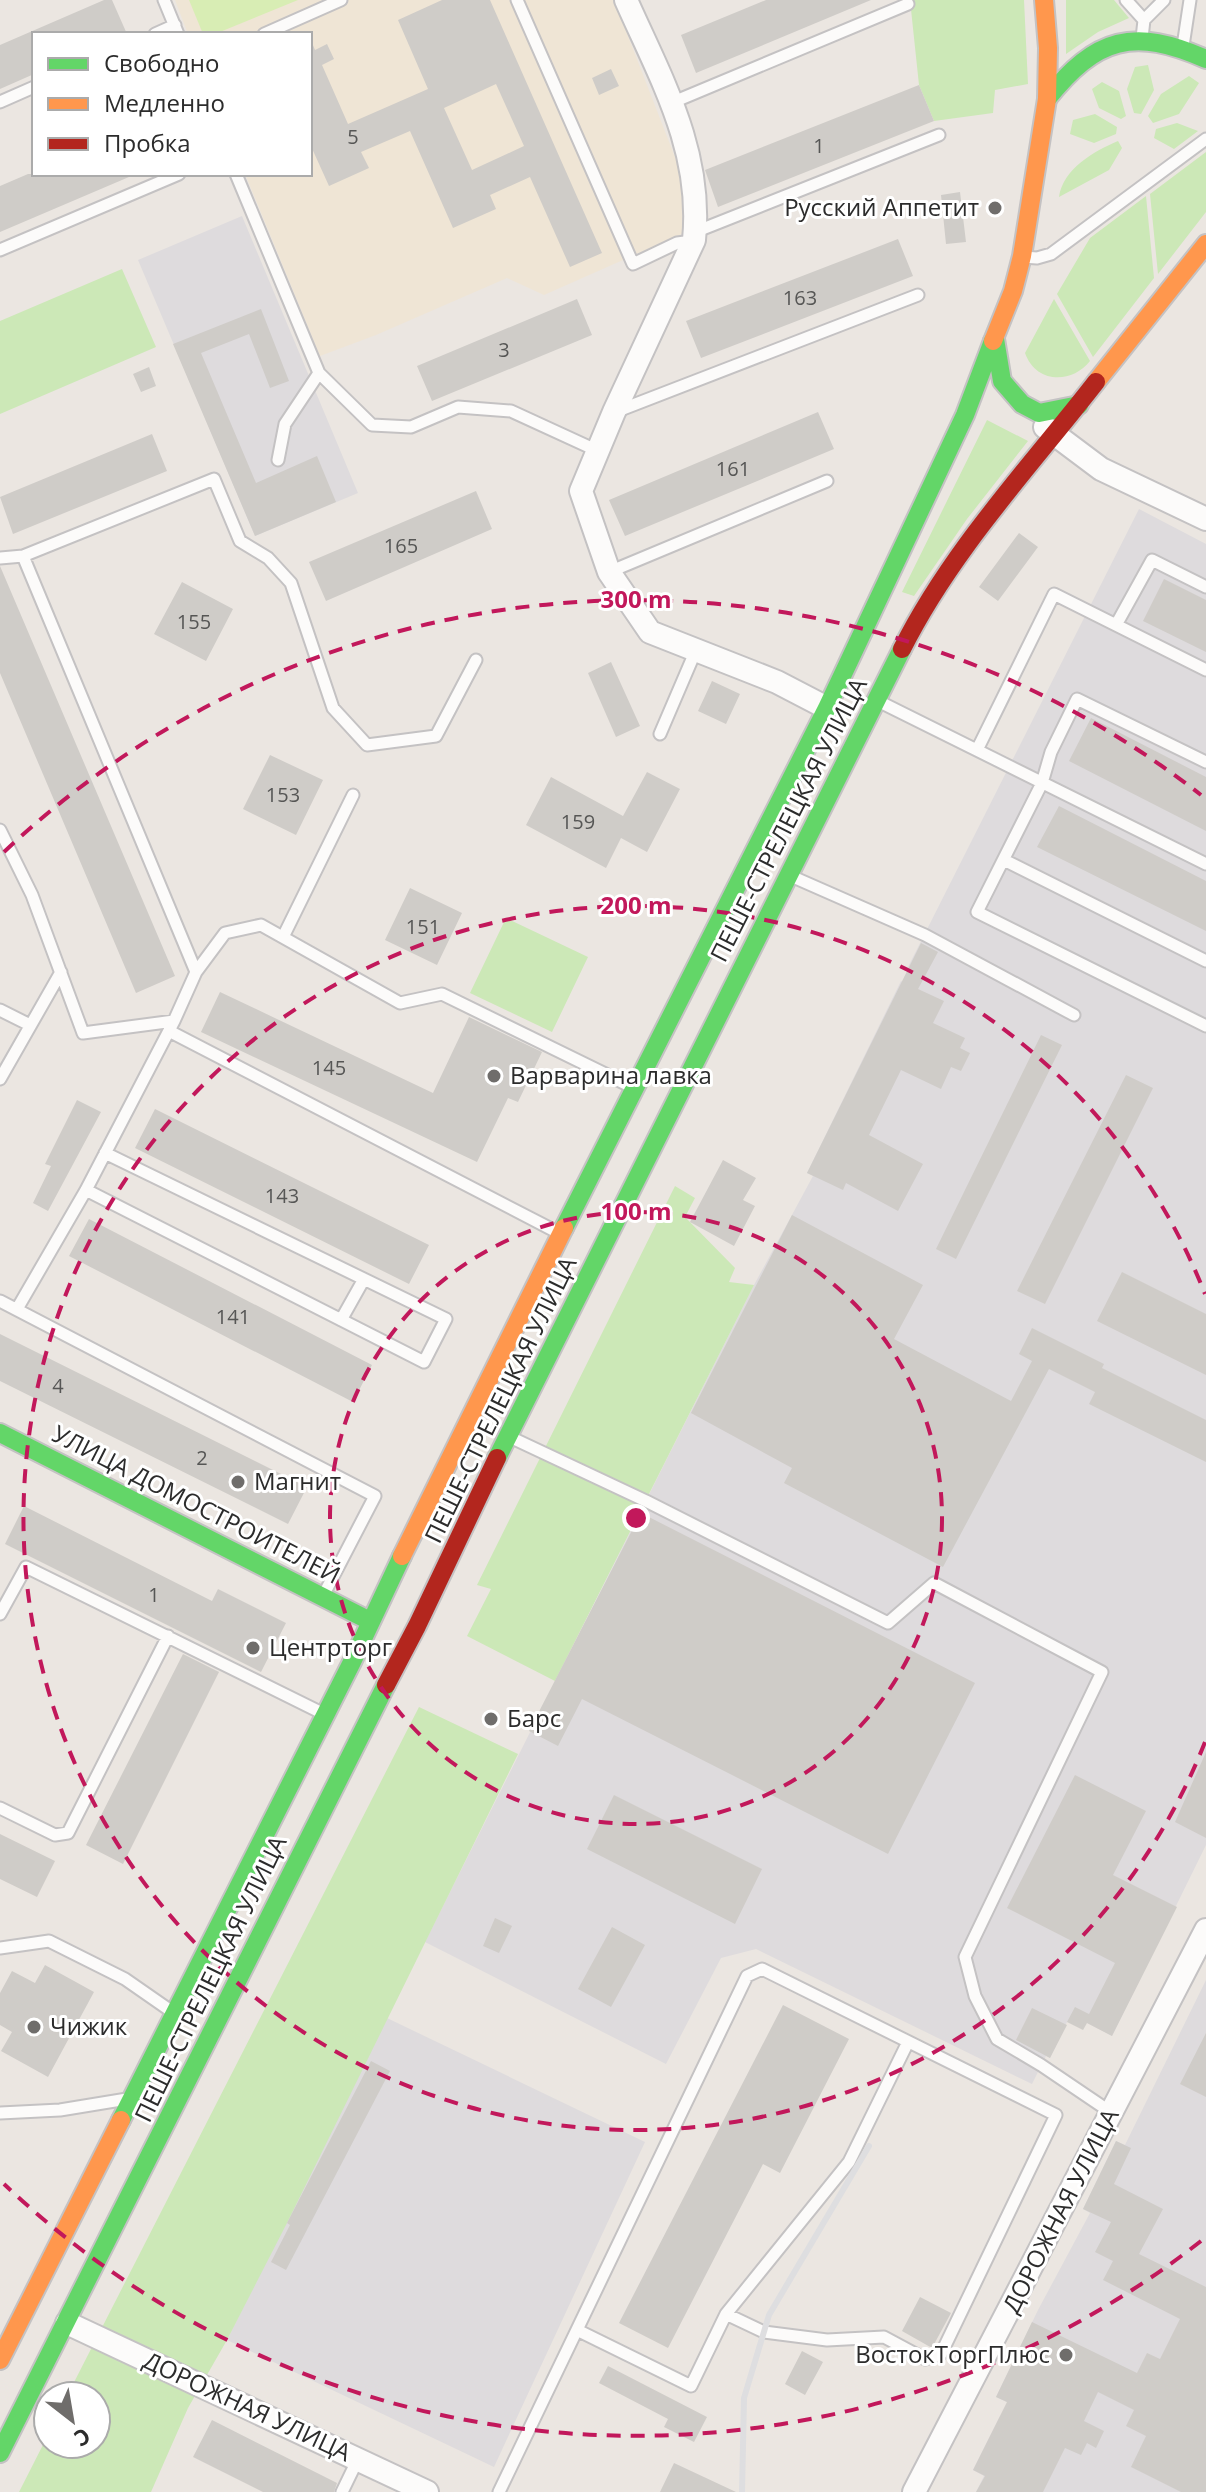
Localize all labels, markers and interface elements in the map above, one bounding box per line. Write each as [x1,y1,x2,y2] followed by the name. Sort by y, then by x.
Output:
[32,32,312,176] legend
[104,46,219,79] text: Свободно
[104,86,225,119] text: Медленно
[347,123,359,150] house number: 5
[104,126,191,159] text: Пробка
[813,132,825,159] house number: 1
[784,190,979,223] place label: Русский Аппетит
[986,199,1004,217] marker: Русский Аппетит
[783,284,817,311] house number: 163
[498,336,510,363] house number: 3
[716,455,750,482] house number: 161
[384,532,418,559] house number: 165
[601,582,671,615] text: 300 m
[177,608,211,635] house number: 155
[702,671,874,967] street label: ПЕШЕ-СТРЕЛЕЦКАЯ УЛИЦА
[266,781,300,808] house number: 153
[561,808,595,835] house number: 159
[601,888,671,921] text: 200 m
[406,913,440,940] house number: 151
[312,1054,346,1081] house number: 145
[510,1058,712,1091] place label: Варварина лавка
[485,1067,503,1085] marker: Варварина лавка
[265,1182,299,1209] house number: 143
[601,1194,671,1227] text: 100 m
[416,1250,584,1548] street label: ПЕШЕ-СТРЕЛЕЦКАЯ УЛИЦА
[216,1303,250,1330] house number: 141
[52,1372,64,1399] house number: 4
[47,1417,346,1591] street label: УЛИЦА ДОМОСТРОИТЕЛЕЙ
[196,1444,208,1471] house number: 2
[254,1464,341,1497] place label: Магнит
[229,1473,247,1491] marker: Магнит
[622,1504,650,1532] centre of rings
[148,1581,160,1608] house number: 1
[269,1630,392,1663] place label: Центрторг
[244,1639,262,1657] marker: Центрторг
[507,1701,561,1734] place label: Барс
[482,1710,500,1728] marker: Барс
[126,1829,294,2127] street label: ПЕШЕ-СТРЕЛЕЦКАЯ УЛИЦА
[50,2009,128,2042] place label: Чижик
[25,2018,43,2036] marker: Чижик
[994,2102,1126,2318] street label: ДОРОЖНАЯ УЛИЦА
[855,2337,1050,2370] place label: ВостокТоргПлюс
[138,2343,358,2469] street label: ДОРОЖНАЯ УЛИЦА
[1057,2346,1075,2364] marker: ВостокТоргПлюс
[32,2380,112,2460] north arrow
[69,2422,97,2454] text: С

